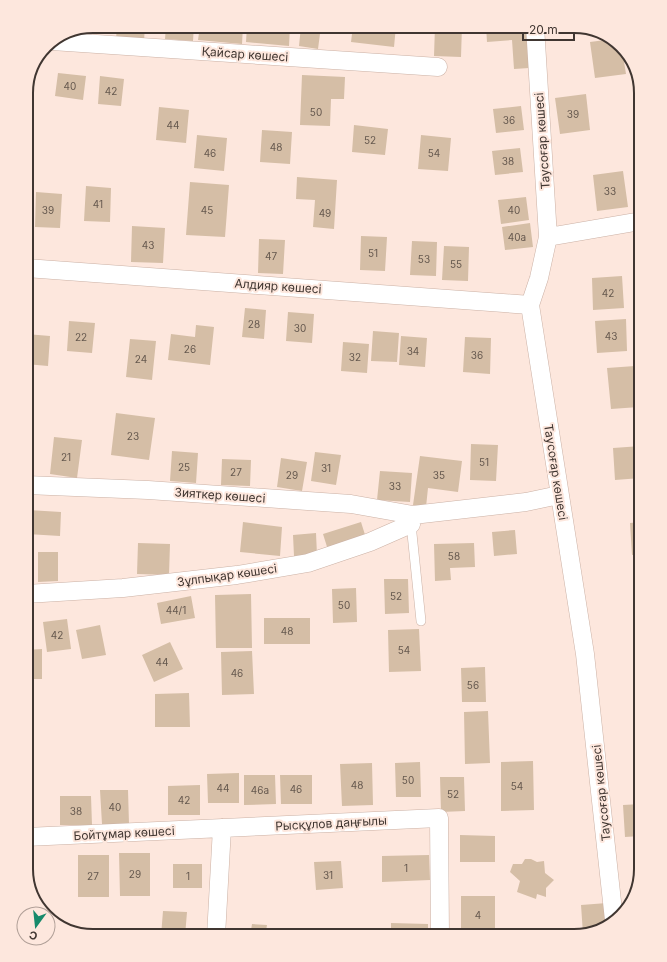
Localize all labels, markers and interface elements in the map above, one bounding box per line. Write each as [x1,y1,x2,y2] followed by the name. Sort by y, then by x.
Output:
[523,16,574,42] scale bar
[529,22,558,37] text: 20 m
[201,43,289,65] street label: Қайсар көшесі
[64,80,76,92] house number: 40
[105,85,117,97] house number: 42
[531,92,553,190] street label: Тауcоғар көшесі
[310,106,322,118] house number: 50
[567,108,579,120] house number: 39
[503,114,515,126] house number: 36
[167,119,179,131] house number: 44
[364,134,376,146] house number: 52
[270,141,282,153] house number: 48
[204,147,216,159] house number: 46
[428,147,440,159] house number: 54
[502,155,514,167] house number: 38
[604,185,616,197] house number: 33
[93,198,103,210] house number: 41
[42,204,54,216] house number: 39
[201,204,213,216] house number: 45
[508,204,520,216] house number: 40
[319,207,331,219] house number: 49
[508,231,526,243] house number: 40а
[142,239,154,251] house number: 43
[368,247,378,259] house number: 51
[265,250,277,262] house number: 47
[418,253,430,265] house number: 53
[450,258,462,270] house number: 55
[234,275,322,297] street label: Алдияр көшесі
[602,287,614,299] house number: 42
[248,318,260,330] house number: 28
[294,322,306,334] house number: 30
[605,330,617,342] house number: 43
[75,331,87,343] house number: 22
[184,343,196,355] house number: 26
[407,345,419,357] house number: 34
[471,349,483,361] house number: 36
[349,351,361,363] house number: 32
[135,353,147,365] house number: 24
[541,423,571,521] street label: Тауcоғар көшесі
[127,430,139,442] house number: 23
[61,451,71,463] house number: 21
[479,456,489,468] house number: 51
[178,461,190,473] house number: 25
[321,462,331,474] house number: 31
[230,466,242,478] house number: 27
[286,469,298,481] house number: 29
[433,469,445,481] house number: 35
[389,480,401,492] house number: 33
[174,484,266,506] street label: Зияткер көшесі
[448,550,460,562] house number: 58
[176,561,278,589] street label: Зұлпықар көшесі
[390,590,402,602] house number: 52
[338,599,350,611] house number: 50
[166,604,186,616] house number: 44/1
[281,625,293,637] house number: 48
[51,629,63,641] house number: 42
[398,644,410,656] house number: 54
[156,656,168,668] house number: 44
[231,667,243,679] house number: 46
[467,679,479,691] house number: 56
[588,744,614,842] street label: Тауcоғар көшесі
[402,774,414,786] house number: 50
[351,779,363,791] house number: 48
[511,780,523,792] house number: 54
[217,782,229,794] house number: 44
[290,783,302,795] house number: 46
[251,784,269,796] house number: 46а
[447,788,459,800] house number: 52
[178,794,190,806] house number: 42
[109,801,121,813] house number: 40
[70,805,82,817] house number: 38
[275,813,387,833] street label: Рысқұлов даңғылы
[73,823,175,843] street label: Бойтұмар көшесі
[404,862,408,874] house number: 1
[129,868,141,880] house number: 29
[323,869,333,881] house number: 31
[87,870,99,882] house number: 27
[186,870,190,882] house number: 1
[16,906,56,946] north arrow
[475,909,481,921] house number: 4
[28,928,39,943] text: С

